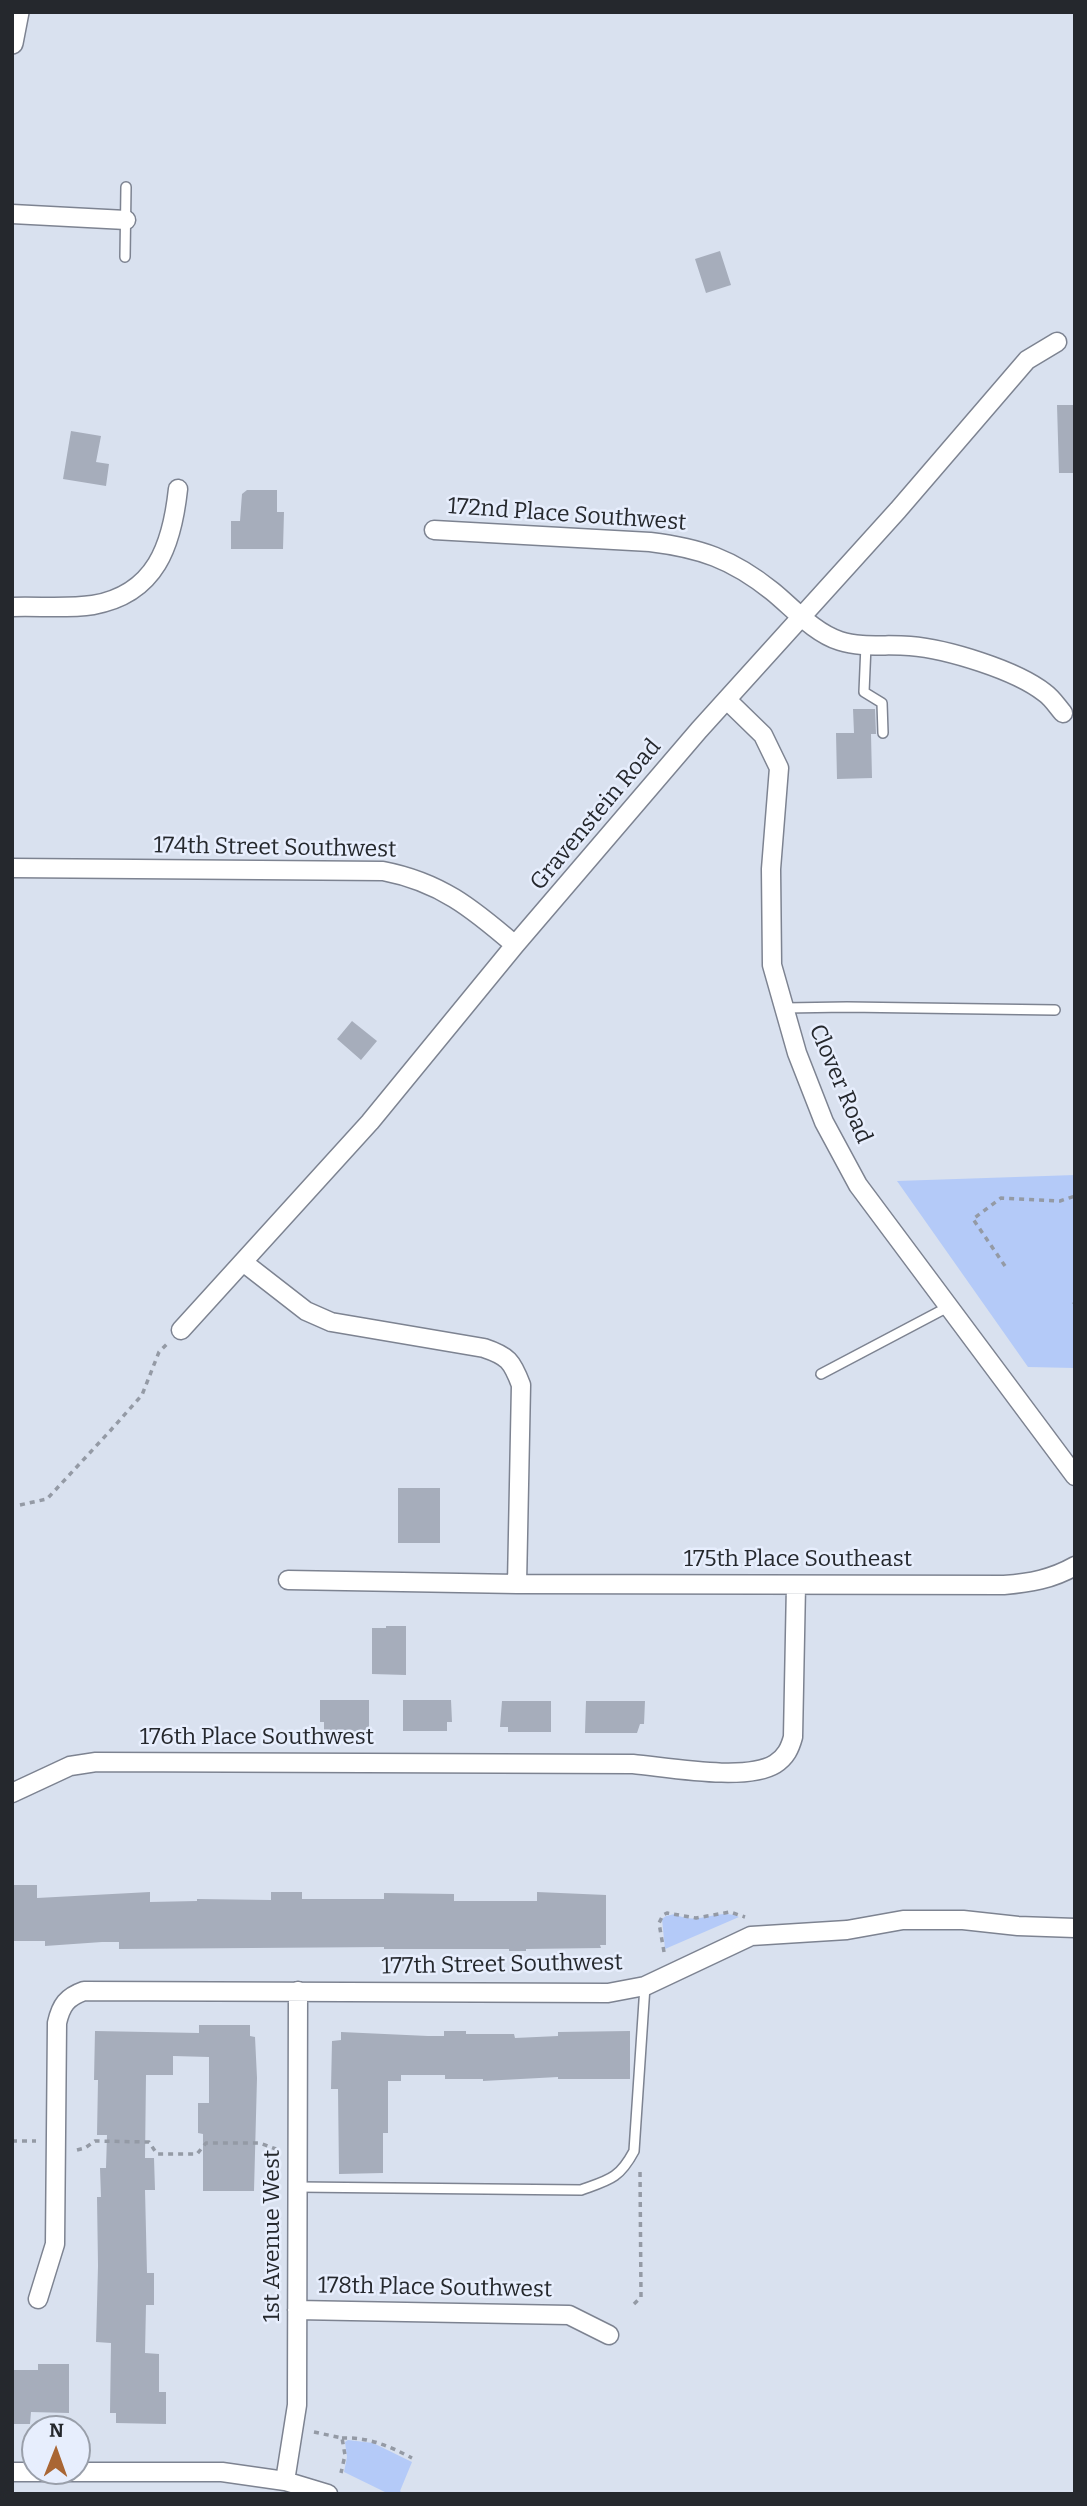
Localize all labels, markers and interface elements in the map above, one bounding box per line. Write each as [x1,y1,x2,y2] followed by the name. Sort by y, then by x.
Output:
[447,493,687,537] street label: 172nd Place Southwest
[525,734,667,896] street label: Gravenstein Road
[153,832,397,864] street label: 174th Street Southwest
[803,1020,877,1148] street label: Clover Road
[684,1546,912,1574] street label: 175th Place Southeast
[140,1724,374,1752] street label: 176th Place Southwest
[381,1949,623,1981] street label: 177th Street Southwest
[259,2150,287,2322] street label: 1st Avenue West
[318,2272,552,2304] street label: 178th Place Southwest
[21,2415,91,2485] north arrow
[49,2419,64,2442] text: N

